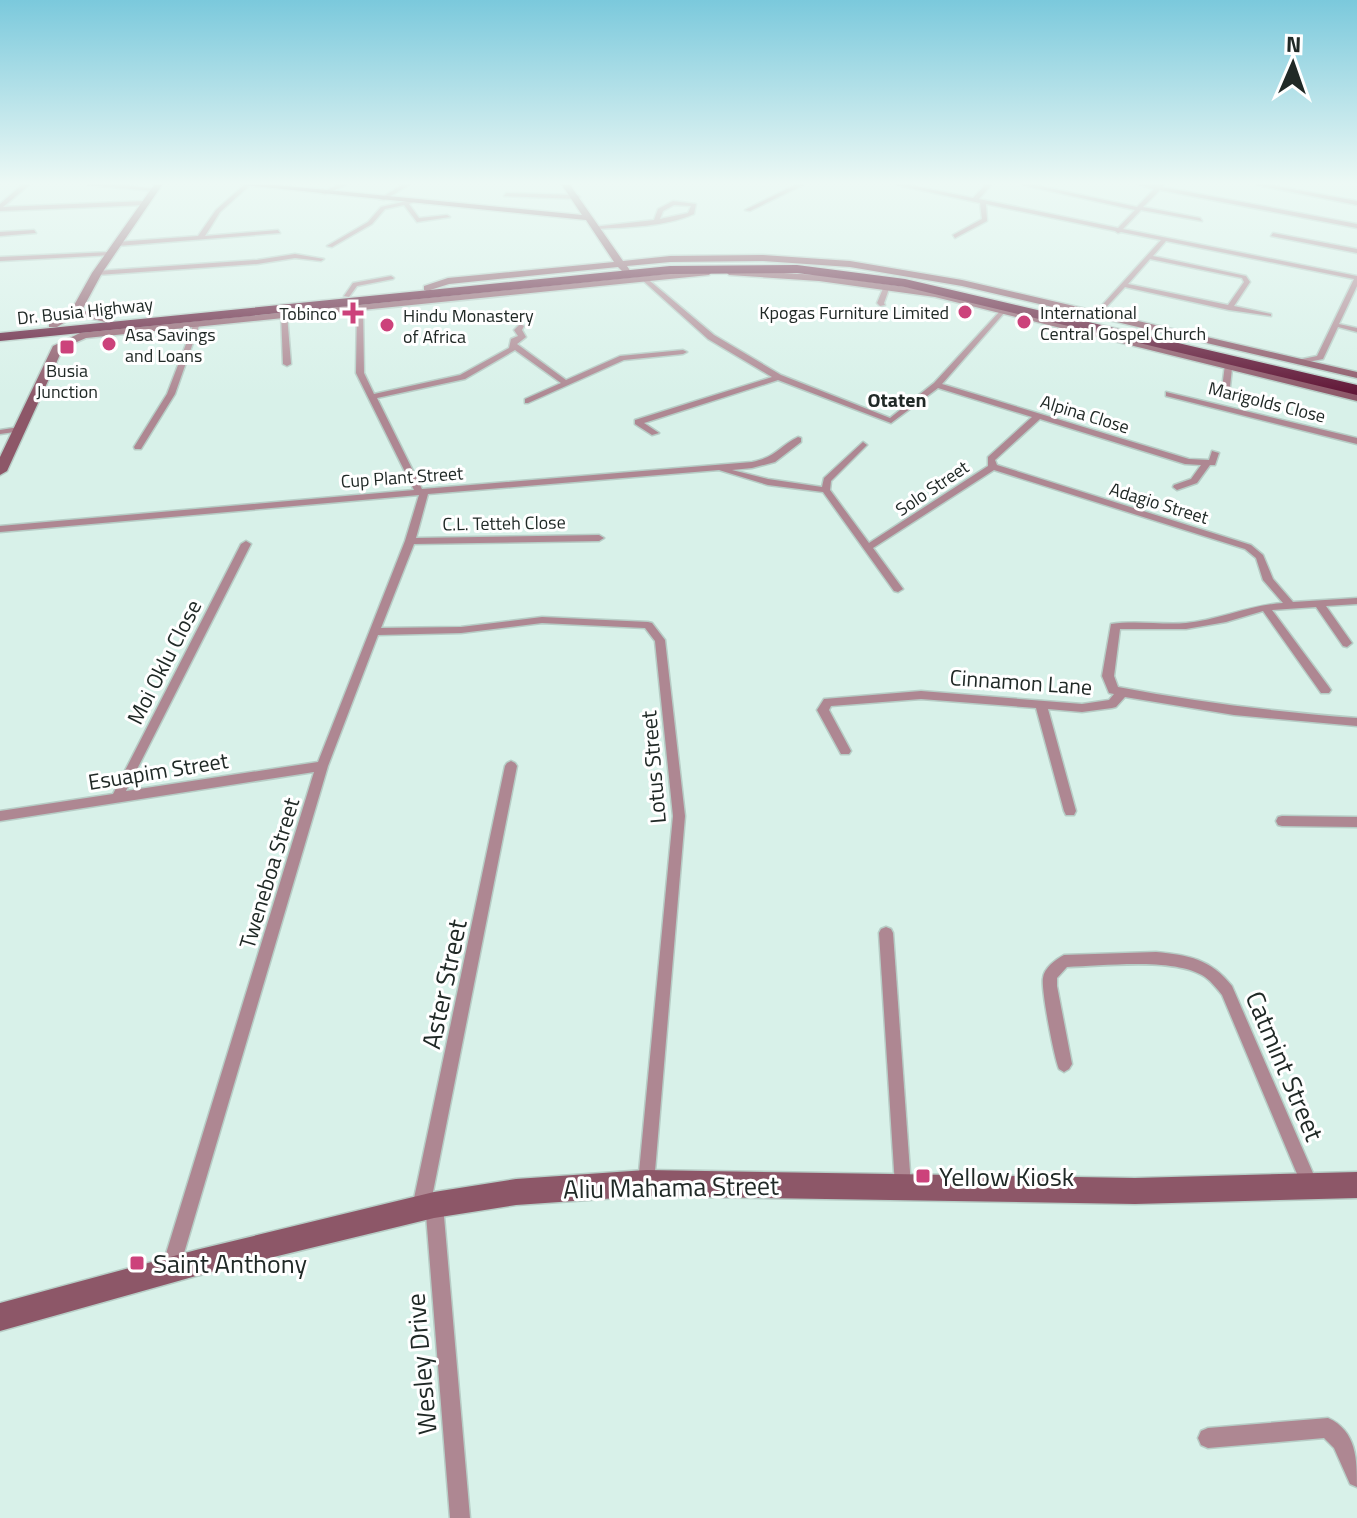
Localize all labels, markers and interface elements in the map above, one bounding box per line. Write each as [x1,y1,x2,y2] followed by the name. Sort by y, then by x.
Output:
[1253,24,1333,104] north arrow
[1285,27,1302,61] text: N
[16,290,155,332] street label: Dr. Busia Highway
[759,299,949,326] place label: Kpogas Furniture Limited
[1040,299,1206,347] place label: International Central Gospel Church
[279,300,337,327] place label: Tobinco
[403,302,534,350] place label: Hindu Monastery of Africa
[956,303,974,321] marker: Kpogas Furniture Limited
[344,304,362,322] marker: Tobinco
[1015,313,1033,331] marker: International Central Gospel Church
[378,316,396,334] marker: Hindu Monastery of Africa
[125,321,216,369] place label: Asa Savings and Loans
[100,335,118,353] marker: Asa Savings and Loans
[58,338,76,356] marker: Busia Junction
[36,357,98,405] place label: Busia Junction
[1206,374,1328,430] street label: Marigolds Close
[867,384,927,415] district label: Otaten
[1037,388,1133,440] street label: Alpina Close
[890,453,975,522] street label: Solo Street
[340,459,465,495] street label: Cup Plant Street
[1106,475,1212,531] street label: Adagio Street
[442,508,566,538] street label: C.L. Tetteh Close
[118,594,210,730] street label: Moi Oklu Close
[949,660,1093,704] street label: Cinnamon Lane
[631,709,675,825] street label: Lotus Street
[85,743,231,799] street label: Esuapim Street
[230,793,308,953] street label: Tweneboa Street
[411,916,477,1052] street label: Aster Street
[1236,985,1334,1147] street label: Catmint Street
[939,1157,1074,1196] place label: Yellow Kiosk
[563,1166,779,1208] street label: Aliu Mahama Street
[914,1167,932,1185] marker: Yellow Kiosk
[153,1244,307,1283] place label: Saint Anthony
[128,1254,146,1272] marker: Saint Anthony
[395,1292,447,1436] street label: Wesley Drive

